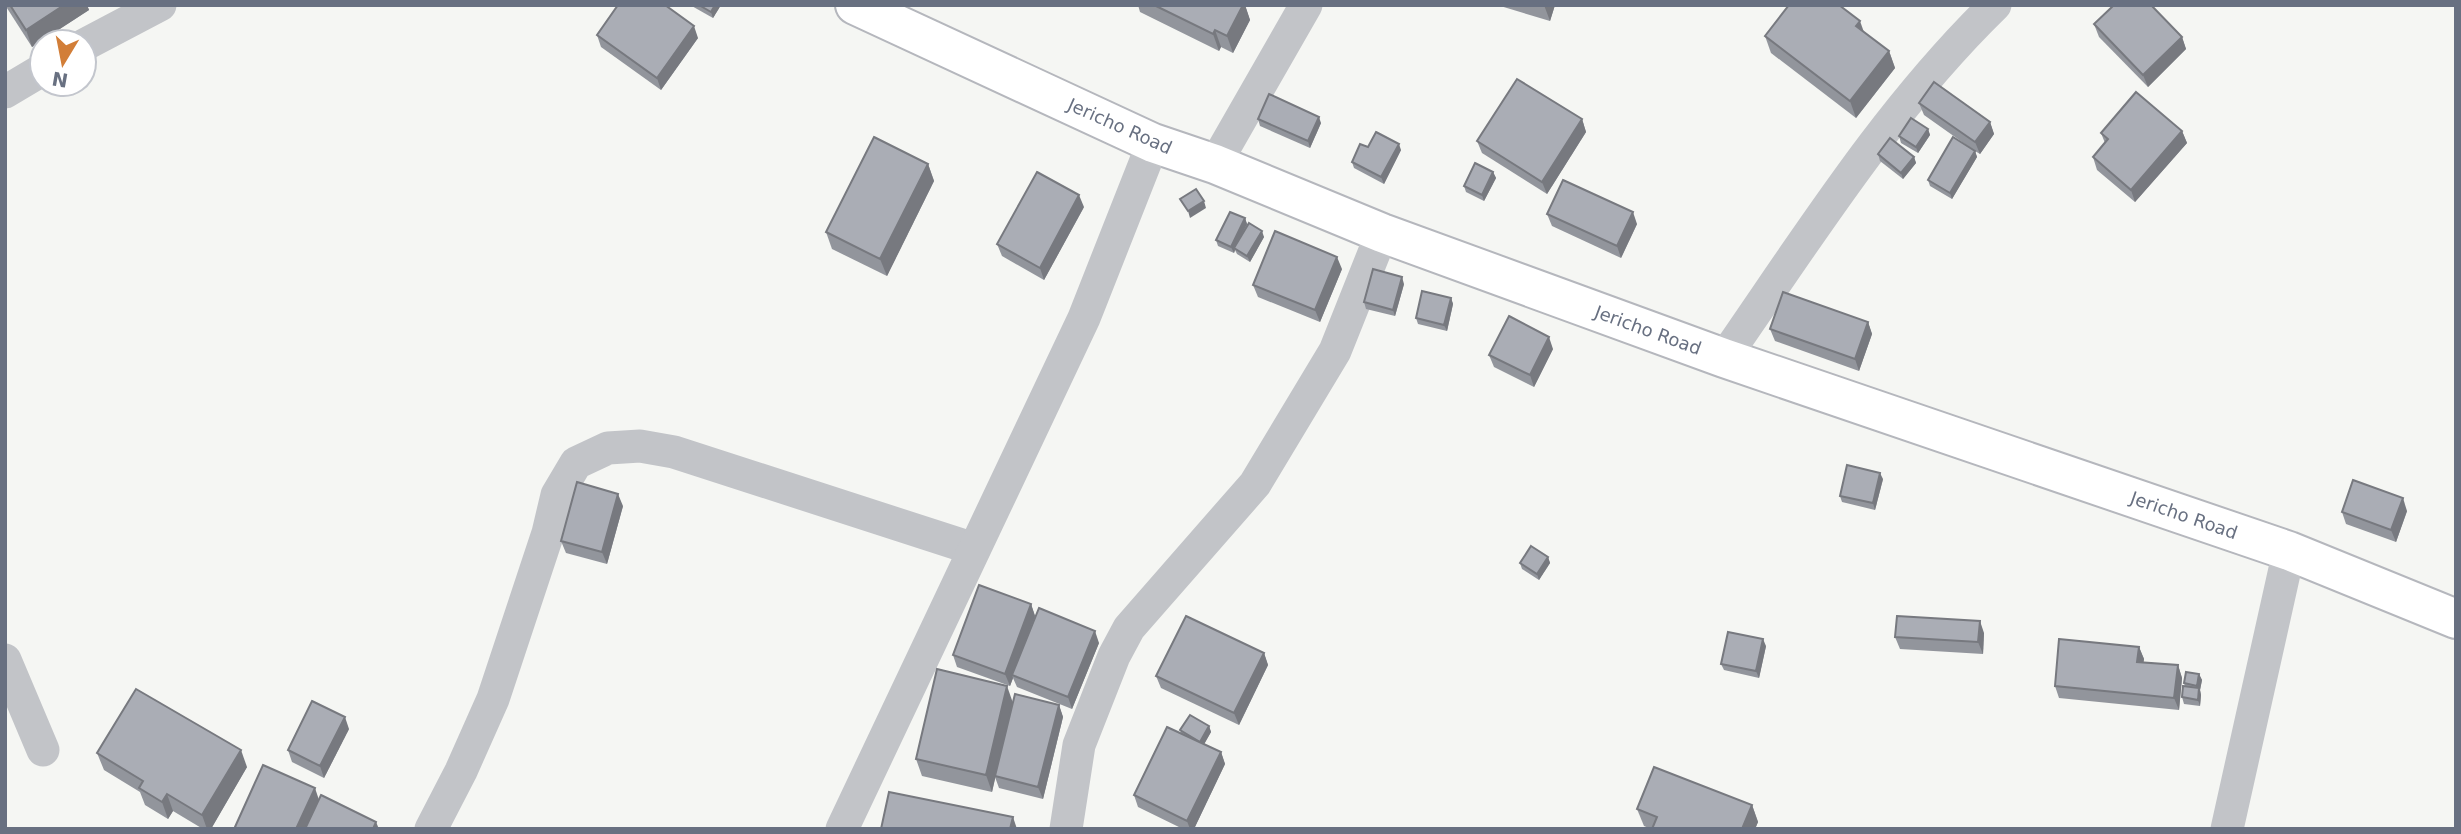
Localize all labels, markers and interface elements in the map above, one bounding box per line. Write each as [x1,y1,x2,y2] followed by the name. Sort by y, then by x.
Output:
[28,28,98,98] north arrow
[50,68,70,92] text: N
[1064,93,1175,158] street label: Jericho Road
[1591,301,1704,359] street label: Jericho Road
[2127,487,2240,543] street label: Jericho Road

